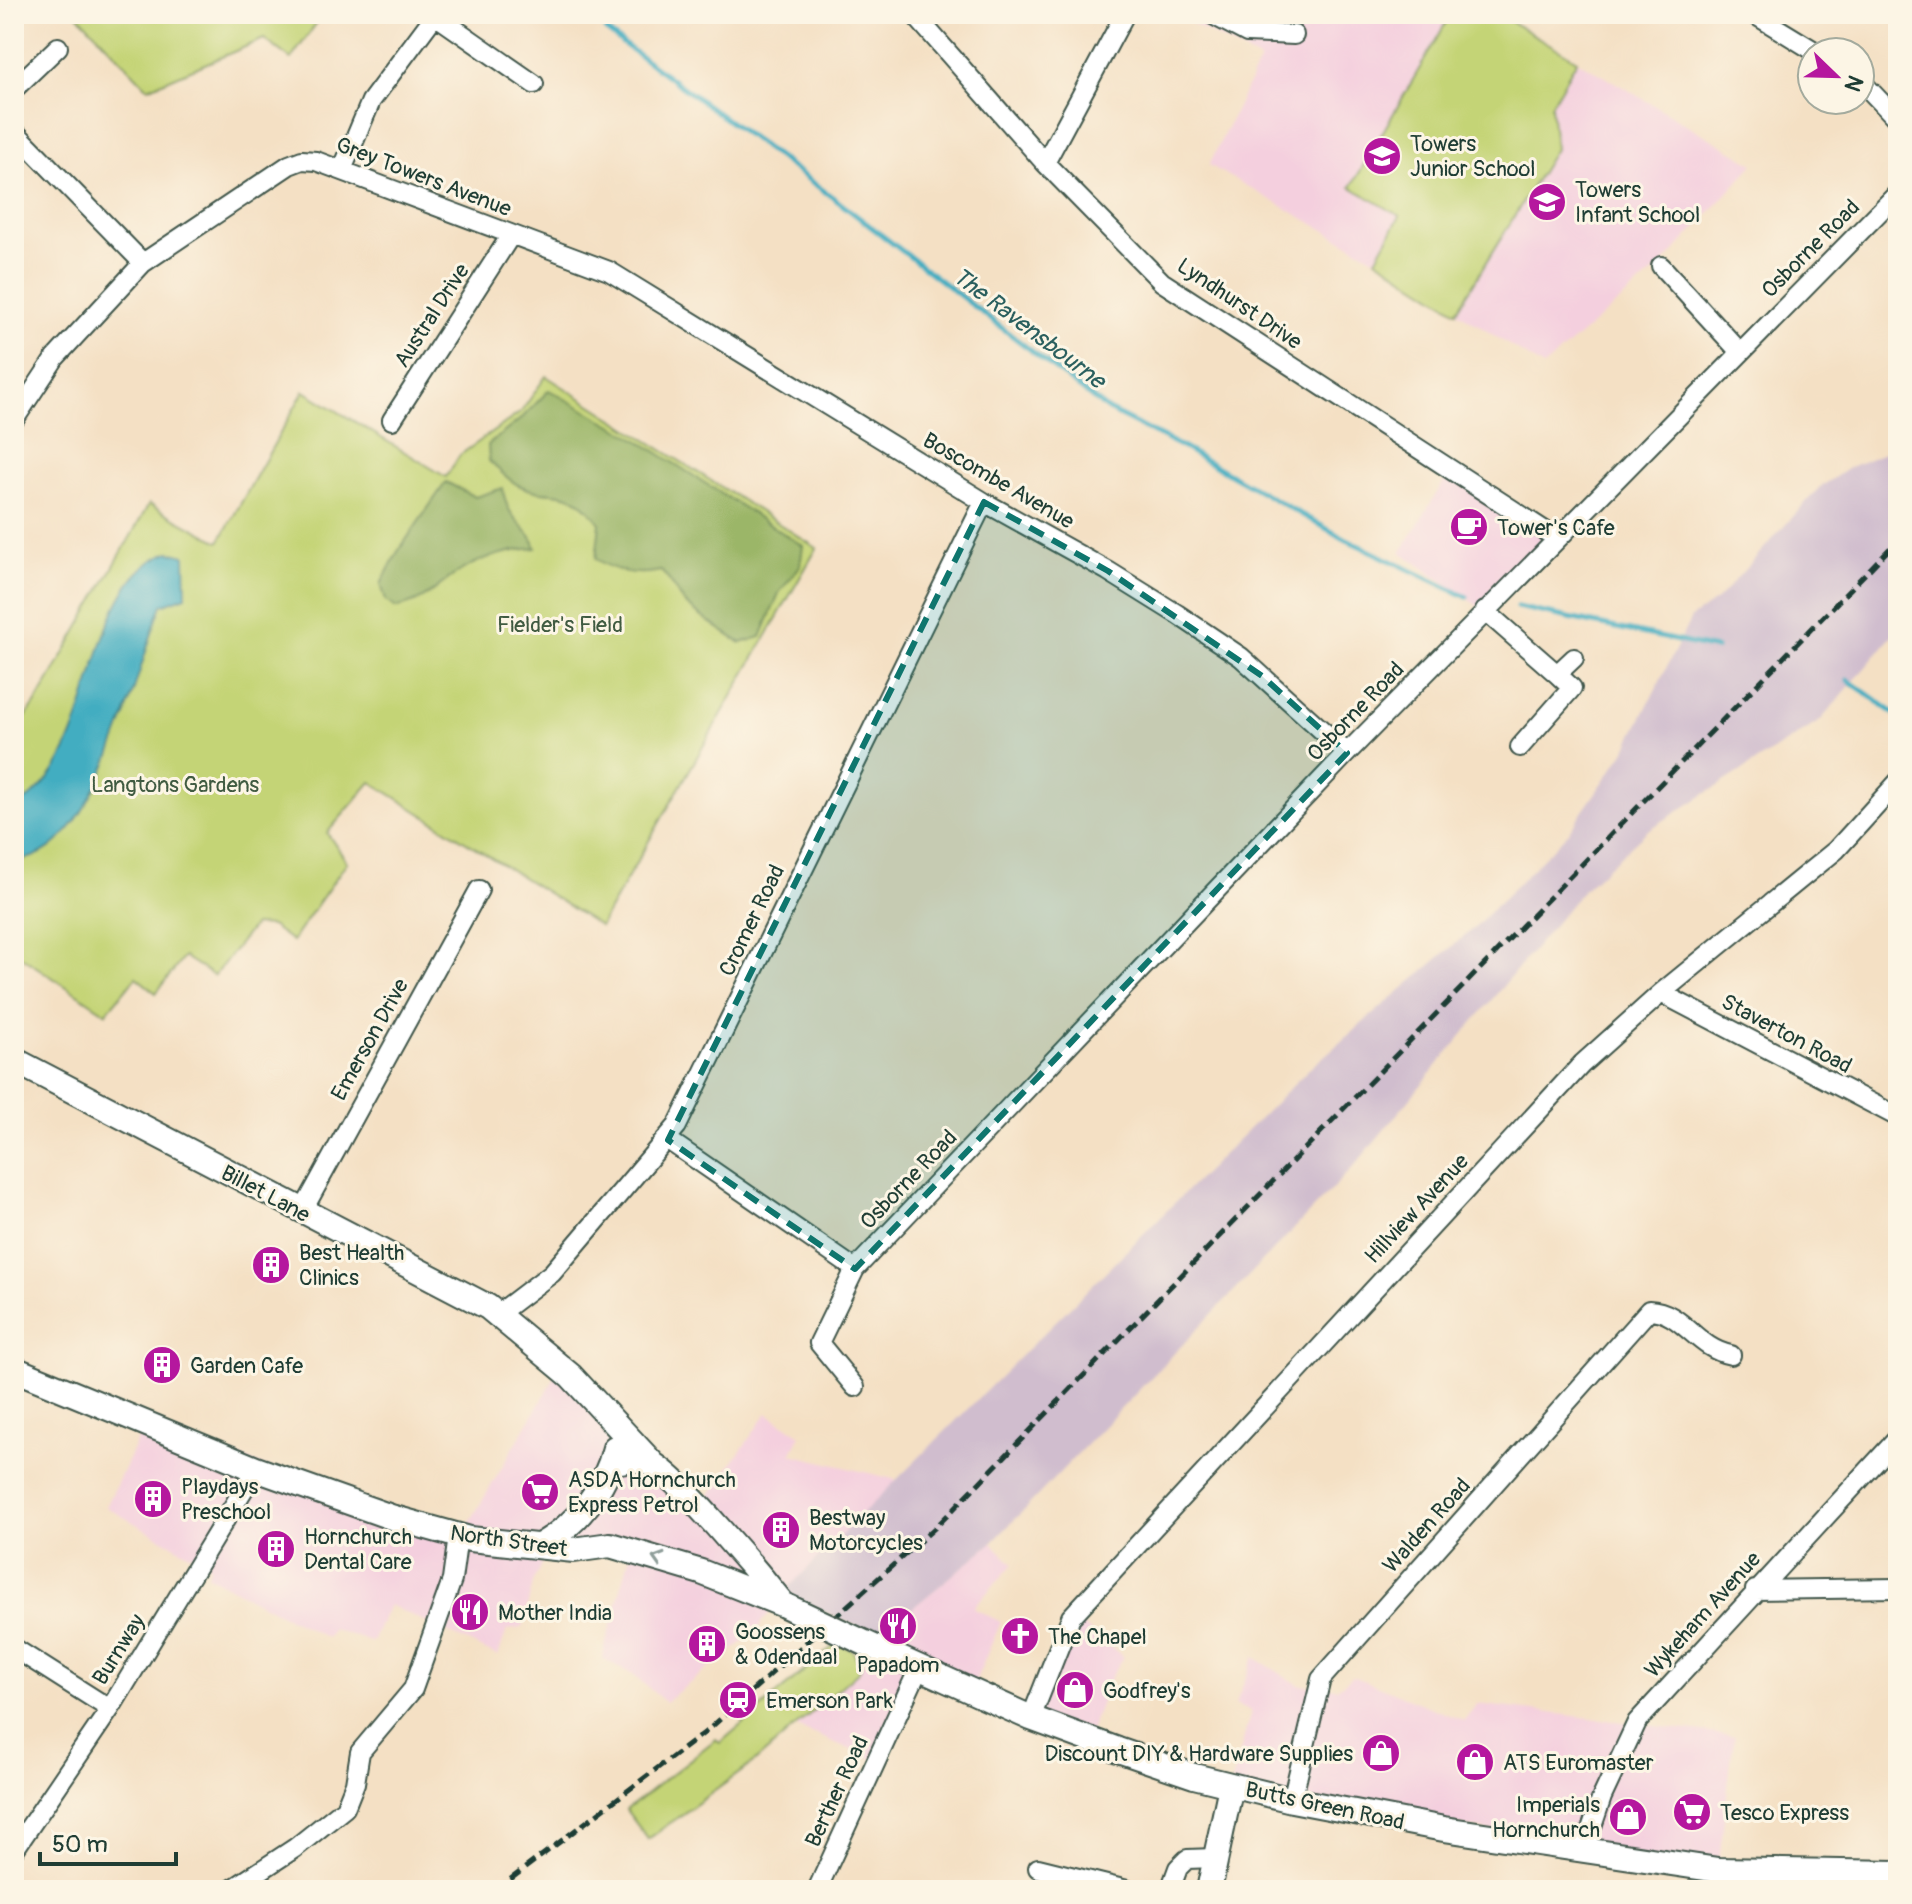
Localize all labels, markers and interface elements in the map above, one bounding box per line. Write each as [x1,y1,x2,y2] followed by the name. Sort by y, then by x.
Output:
[1796,36,1876,116] north arrow
[1838,71,1869,96] text: N
[1410,130,1536,183] place label: Towers Junior School
[332,131,515,223] street label: Grey Towers Avenue
[1361,135,1403,177] school or university icon: Towers Junior School
[1575,176,1700,229] place label: Towers Infant School
[1526,181,1568,223] school or university icon: Towers Infant School
[1756,194,1866,304] street label: Osborne Road
[1172,252,1307,356] street label: Lyndhurst Drive
[388,258,476,373] street label: Austral Drive
[947,262,1112,396] water label: The Ravensbourne
[918,426,1079,536] street label: Boscombe Avenue
[1448,506,1490,548] cafe icon: Tower's Cafe
[1497,514,1615,542] place label: Tower's Cafe
[497,611,623,639] park label: Fielder's Field
[1301,656,1410,767] street label: Osborne Road
[91,771,259,799] park label: Langtons Gardens
[713,860,791,981] street label: Cromer Road
[325,973,415,1105] street label: Emerson Drive
[1716,988,1857,1080] street label: Staverton Road
[854,1124,963,1235] street label: Osborne Road
[1359,1148,1475,1270] street label: Hillview Avenue
[216,1159,315,1229] street label: Billet Lane
[299,1239,404,1292] place label: Best Health Clinics
[250,1244,292,1286] building icon: Best Health Clinics
[141,1344,183,1386] building icon: Garden Cafe
[190,1352,303,1380] place label: Garden Cafe
[568,1466,736,1519] place label: ASDA Hornchurch Express Petrol
[519,1471,561,1513] supermarket icon: ASDA Hornchurch Express Petrol
[1377,1472,1477,1579] street label: Walden Road
[181,1473,271,1526] place label: Playdays Preschool
[132,1478,174,1520] building icon: Playdays Preschool
[809,1504,923,1557] place label: Bestway Motorcycles
[760,1509,802,1551] building icon: Bestway Motorcycles
[448,1519,569,1563] street label: North Street
[304,1523,412,1576] place label: Hornchurch Dental Care
[255,1528,297,1570] building icon: Hornchurch Dental Care
[1639,1545,1767,1684] street label: Wykeham Avenue
[651,1552,665,1568] one-way arrow
[449,1591,491,1633] restaurant icon: Mother India
[498,1599,612,1627] place label: Mother India
[877,1605,919,1647] restaurant icon: Papadom
[86,1609,151,1690] street label: Burnway
[999,1615,1041,1657] church icon: The Chapel
[735,1618,838,1671] place label: Goossens & Odendaal
[686,1623,728,1665] building icon: Goossens & Odendaal
[1048,1623,1147,1651] place label: The Chapel
[856,1651,940,1679] place label: Papadom
[1054,1669,1096,1711] shop icon: Godfrey's
[1103,1677,1191,1705] place label: Godfrey's
[717,1679,759,1721] station icon: Emerson Park
[766,1687,893,1715] place label: Emerson Park
[799,1731,875,1851] street label: Berther Road
[1360,1732,1402,1774] shop icon: Discount DIY & Hardware Supplies
[1044,1740,1353,1768] place label: Discount DIY & Hardware Supplies
[1454,1741,1496,1783] shop icon: ATS Euromaster
[1503,1749,1654,1777] place label: ATS Euromaster
[1243,1775,1407,1837] street label: Butts Green Road
[1492,1791,1600,1844] place label: Imperials Hornchurch
[1671,1791,1713,1833] supermarket icon: Tesco Express
[1607,1796,1649,1838] shop icon: Imperials Hornchurch
[1720,1799,1849,1827] place label: Tesco Express
[40,1816,176,1866] scale bar
[52,1830,108,1859] text: 50 m

